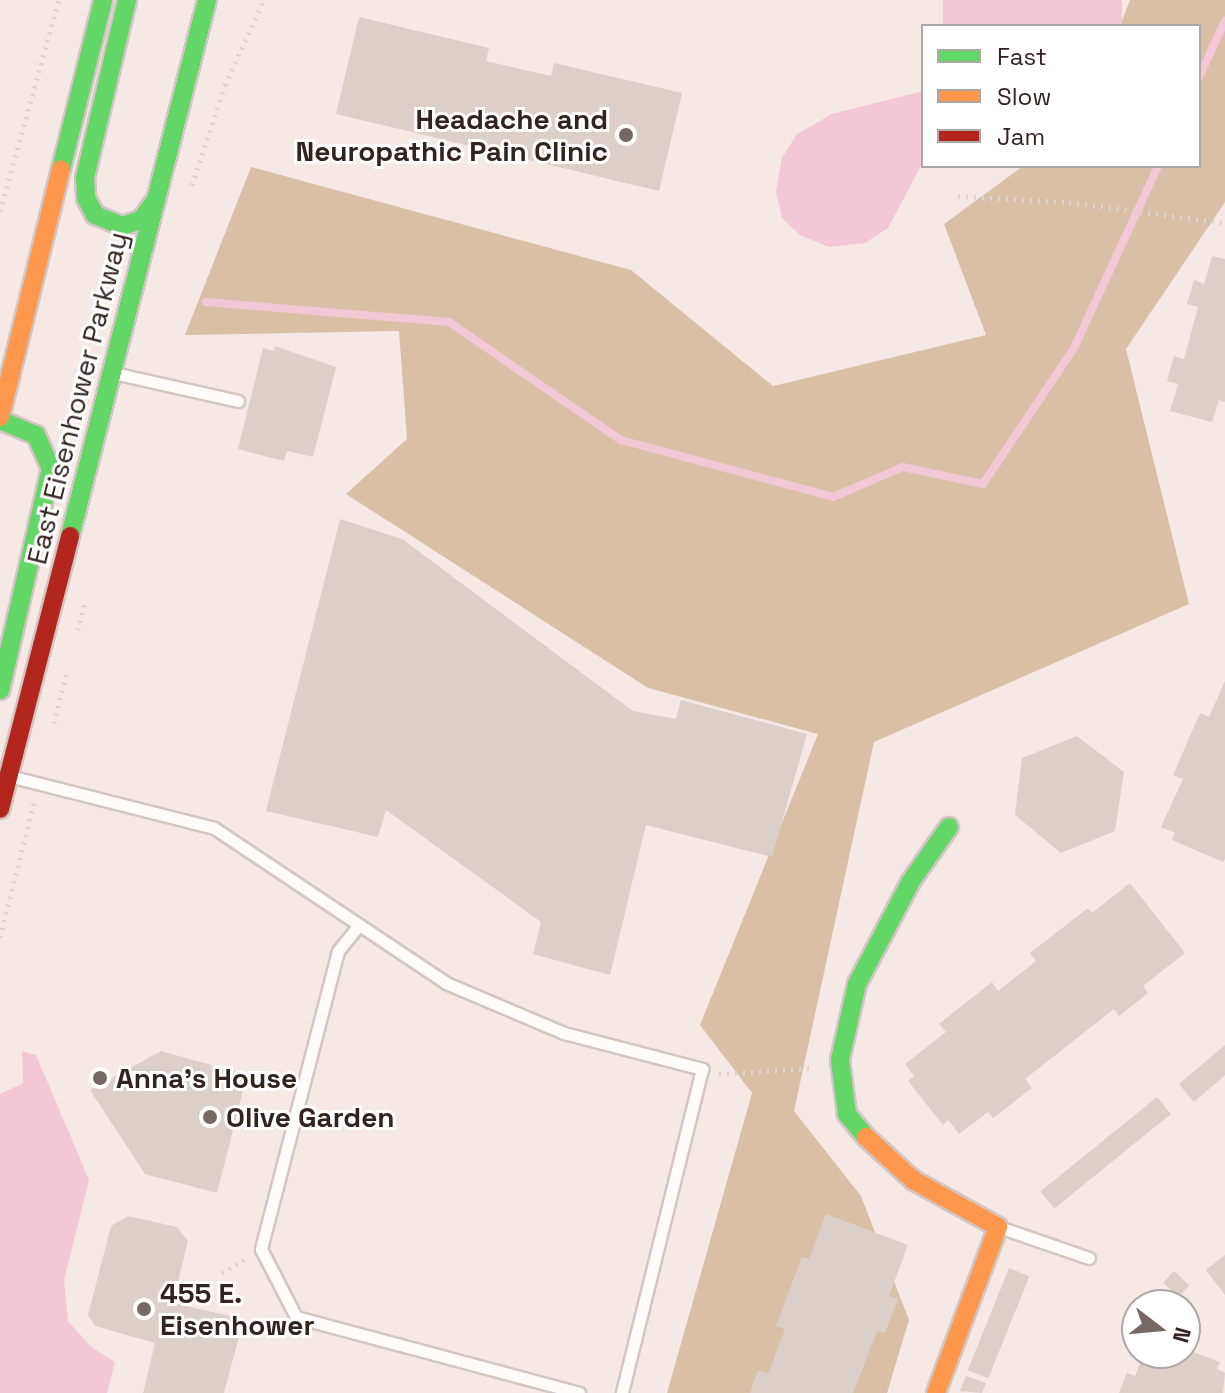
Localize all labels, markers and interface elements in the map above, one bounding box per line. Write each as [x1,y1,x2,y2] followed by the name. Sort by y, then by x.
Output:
[921,24,1201,168] legend
[997,41,1047,72] text: Fast
[997,81,1051,112] text: Slow
[295,102,608,168] place label: Headache and Neuropathic Pain Clinic
[997,121,1045,152] text: Jam
[615,124,637,146] marker: Headache and Neuropathic Pain Clinic
[19,228,135,568] street label: East Eisenhower Parkway
[116,1061,297,1095] place label: Anna's House
[91,1069,109,1087] marker: Anna's House
[226,1100,395,1134] place label: Olive Garden
[201,1108,219,1126] marker: Olive Garden
[160,1276,315,1342] place label: 455 E. Eisenhower
[1121,1289,1201,1369] north arrow
[135,1300,153,1318] marker: 455 E. Eisenhower
[1167,1324,1198,1346] text: N

